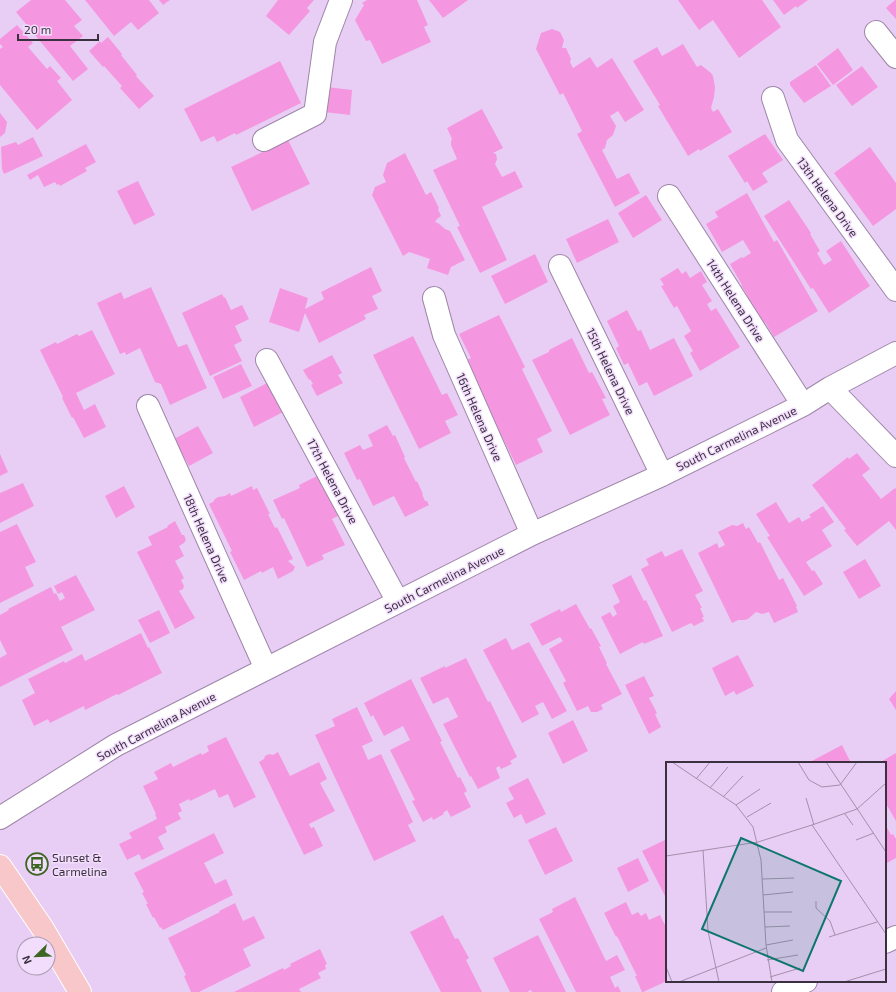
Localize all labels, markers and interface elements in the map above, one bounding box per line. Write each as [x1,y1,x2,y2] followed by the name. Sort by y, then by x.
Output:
[18,16,98,42] scale bar
[24,22,51,36] text: 20 m
[794,155,862,239] street label: 13th Helena Drive
[704,256,768,344] street label: 14th Helena Drive
[584,325,638,417] street label: 15th Helena Drive
[454,371,506,463] street label: 16th Helena Drive
[673,403,799,473] street label: South Carmelina Avenue
[305,436,361,526] street label: 17th Helena Drive
[181,492,233,584] street label: 18th Helena Drive
[382,543,506,615] street label: South Carmelina Avenue
[94,689,218,763] street label: South Carmelina Avenue
[666,762,886,982] inset map
[52,850,107,878] place label: Sunset & Carmelina
[24,851,50,877] bus stop icon: Sunset & Carmelina
[16,936,56,976] north arrow
[19,954,34,966] text: N

